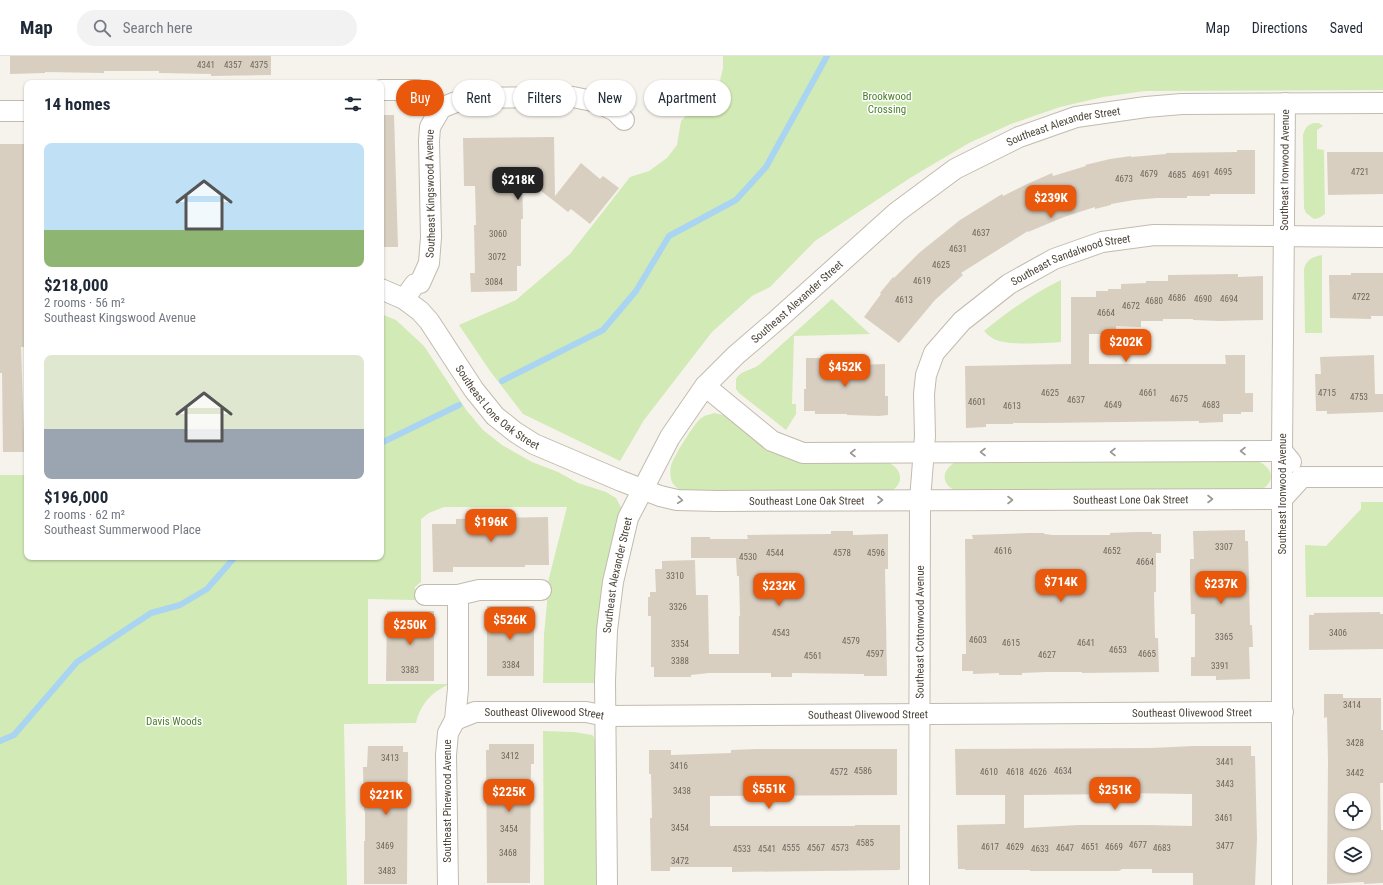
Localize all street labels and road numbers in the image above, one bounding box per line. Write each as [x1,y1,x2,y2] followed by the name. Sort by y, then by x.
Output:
[1004,104,1121,149] street label: Southeast Alexander Street
[1277,109,1291,231] street label: Southeast Ironwood Avenue
[422,129,438,258] street label: Southeast Kingswood Avenue
[1008,232,1131,288] street label: Southeast Sandalwood Street
[748,258,845,346] street label: Southeast Alexander Street
[453,362,541,452] street label: Southeast Lone Oak Street
[1276,433,1289,555] street label: Southeast Ironwood Avenue
[1073,493,1189,506] street label: Southeast Lone Oak Street
[749,494,865,507] street label: Southeast Lone Oak Street
[600,516,635,633] street label: Southeast Alexander Street
[913,565,926,699] street label: Southeast Cottonwood Avenue
[484,706,605,722] street label: Southeast Olivewood Street
[1132,706,1252,719] street label: Southeast Olivewood Street
[808,708,928,721] street label: Southeast Olivewood Street
[441,739,454,863] street label: Southeast Pinewood Avenue

